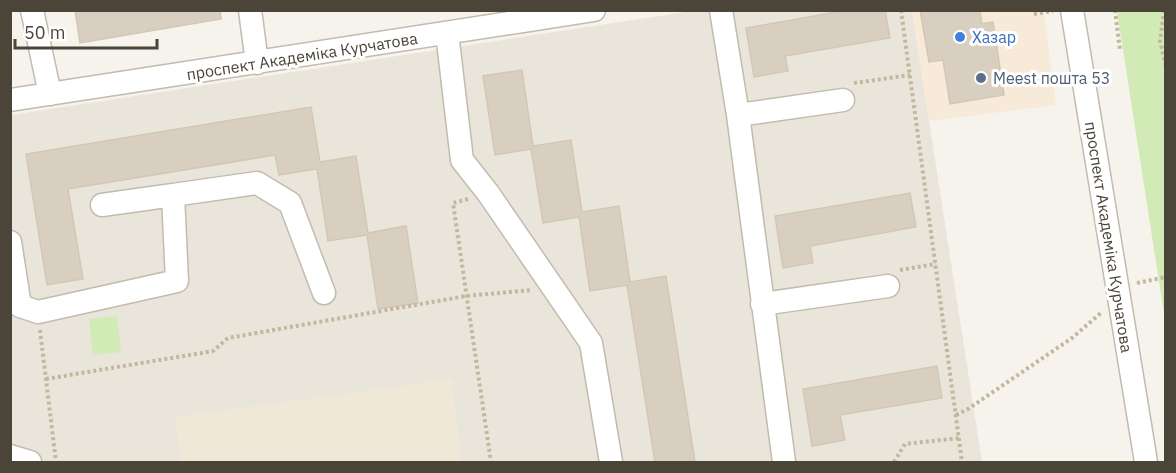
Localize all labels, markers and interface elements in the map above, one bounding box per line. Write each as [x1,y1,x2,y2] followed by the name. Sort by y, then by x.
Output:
[15,12,158,50] scale bar
[24,21,66,44] text: 50 m
[972,27,1016,47] place label: Хазар
[185,28,419,84] street label: проспект Академіка Курчатова
[953,30,967,44] marker: Хазар
[993,68,1110,88] place label: Meest пошта 53
[974,71,988,85] marker: Meest пошта 53
[1081,120,1137,354] street label: проспект Академіка Курчатова

